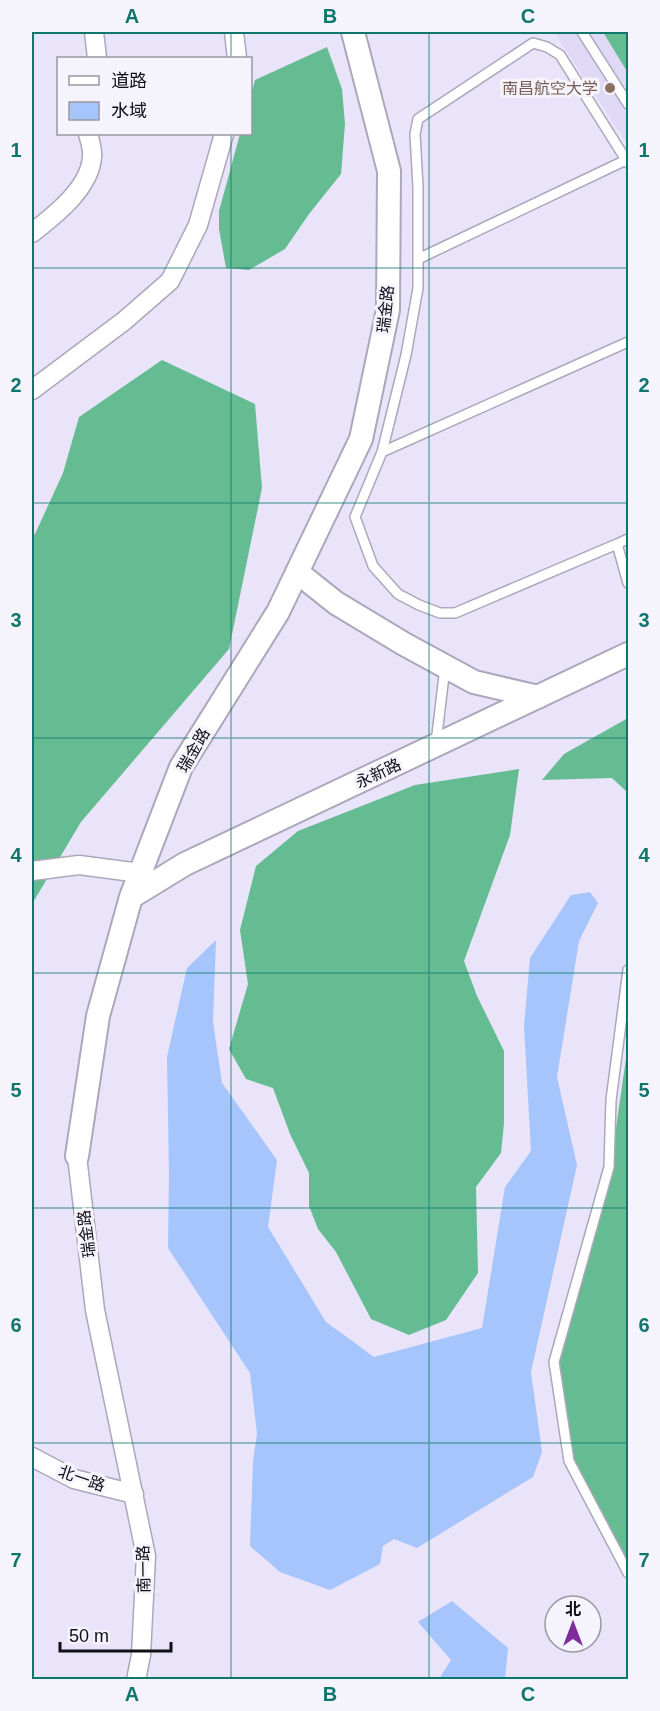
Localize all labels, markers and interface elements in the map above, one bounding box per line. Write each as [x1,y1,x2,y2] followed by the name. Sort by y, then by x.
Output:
[125,5,139,27] text: A
[323,5,337,27] text: B
[521,5,535,27] text: C
[57,57,252,135] legend
[111,71,147,91] text: 道路
[502,80,598,97] place label: 南昌航空大学
[603,81,617,95] marker: 南昌航空大学
[111,101,147,121] text: 水域
[10,139,22,161] text: 1
[638,139,650,161] text: 1
[375,284,396,334] street label: 瑞金路
[10,374,22,396] text: 2
[638,374,650,396] text: 2
[10,609,22,631] text: 3
[638,609,650,631] text: 3
[174,725,213,775] street label: 瑞金路
[353,756,404,791] street label: 永新路
[10,844,22,866] text: 4
[638,844,650,866] text: 4
[10,1079,22,1101] text: 5
[638,1079,650,1101] text: 5
[75,1209,98,1259] street label: 瑞金路
[10,1314,22,1336] text: 6
[638,1314,650,1336] text: 6
[56,1463,107,1494] street label: 北一路
[135,1545,152,1593] street label: 南一路
[10,1549,22,1571] text: 7
[638,1549,650,1571] text: 7
[543,1594,603,1654] north arrow
[565,1601,581,1618] text: 北
[60,1615,171,1653] scale bar
[69,1626,109,1646] text: 50 m
[125,1683,139,1705] text: A
[323,1683,337,1705] text: B
[521,1683,535,1705] text: C

